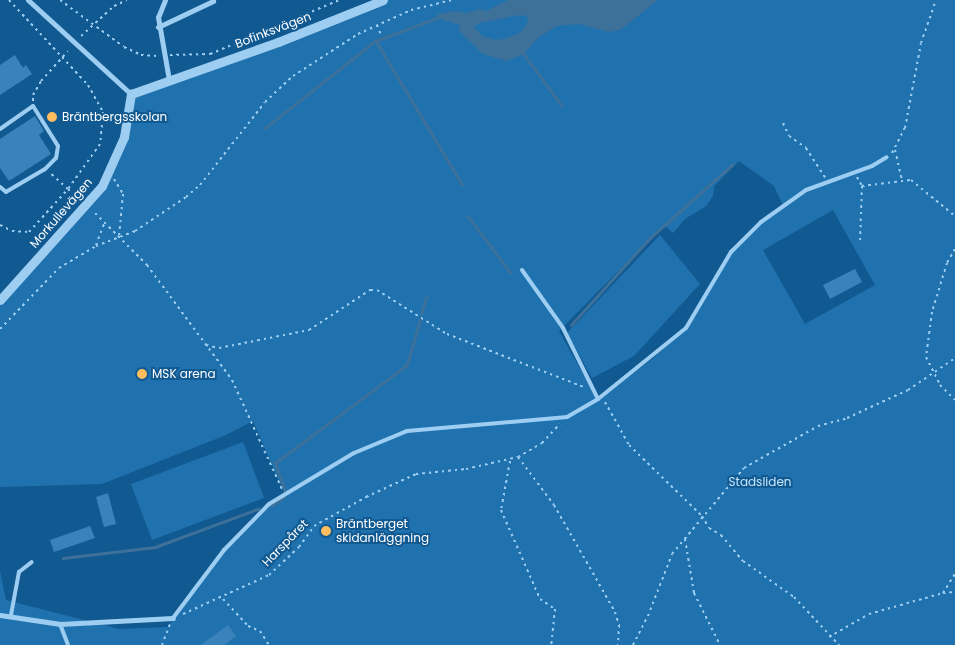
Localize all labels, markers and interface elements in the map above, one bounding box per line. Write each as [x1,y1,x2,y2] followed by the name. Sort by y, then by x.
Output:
[233,9,313,51] street label: Bofinksvägen
[62,110,167,124] place label: Bräntbergsskolan
[46,111,58,123] marker: Bräntbergsskolan
[27,175,95,251] street label: Morkullevägen
[152,367,216,381] place label: MSK arena
[136,368,148,380] marker: MSK arena
[728,475,792,489] park label: Stadsliden
[259,517,311,569] street label: Harspåret
[336,517,429,545] place label: Bräntberget skidanläggning
[320,525,332,537] marker: Bräntberget skidanläggning

